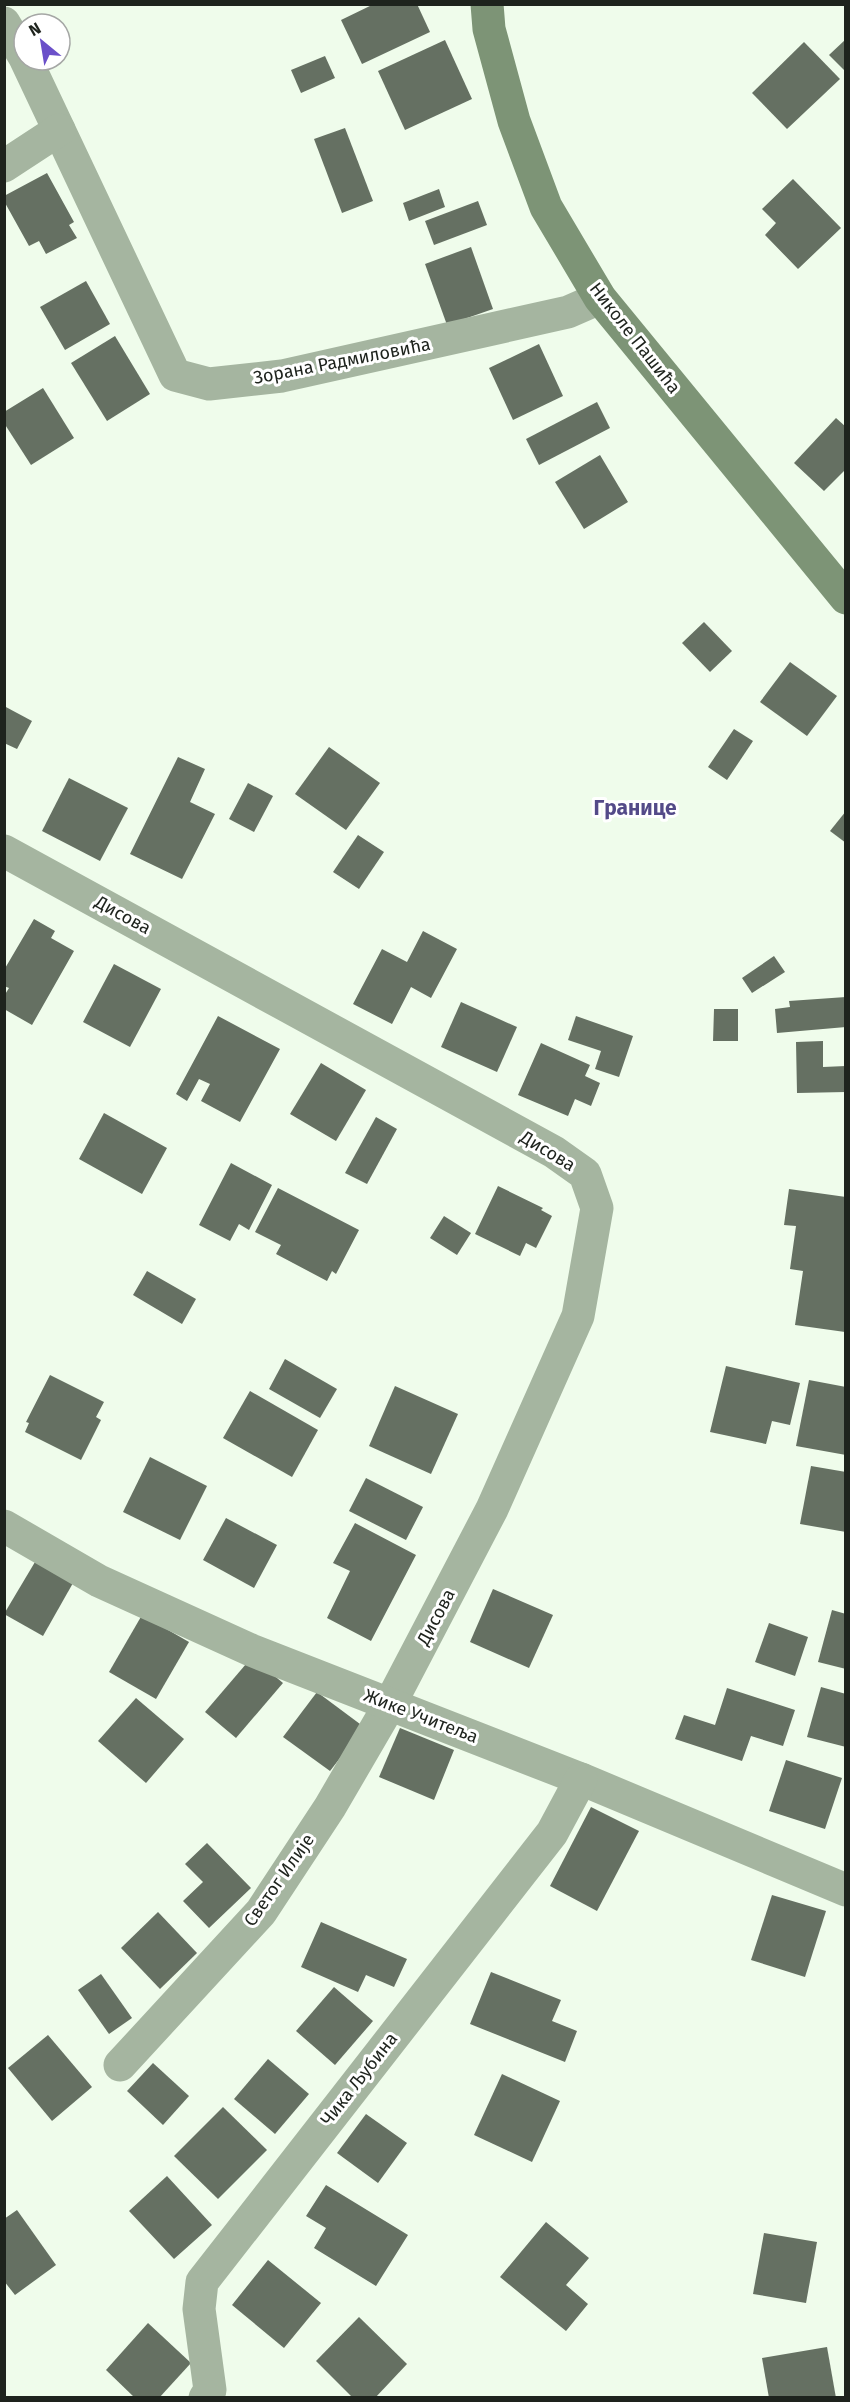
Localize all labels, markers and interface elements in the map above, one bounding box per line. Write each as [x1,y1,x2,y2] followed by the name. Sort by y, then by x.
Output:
[12,12,72,72] north arrow
[25,19,44,40] text: N
[585,278,685,398] street label: Николе Пашића
[252,333,432,389] street label: Зорана Радмиловића
[593,795,677,821] district label: Границе
[90,890,155,939] street label: Дисова
[516,1126,580,1176] street label: Дисова
[412,1585,460,1650] street label: Дисова
[361,1684,481,1748] street label: Жике Учитеља
[239,1829,319,1931] street label: Светог Илије
[316,2028,402,2130] street label: Чика Љубина

